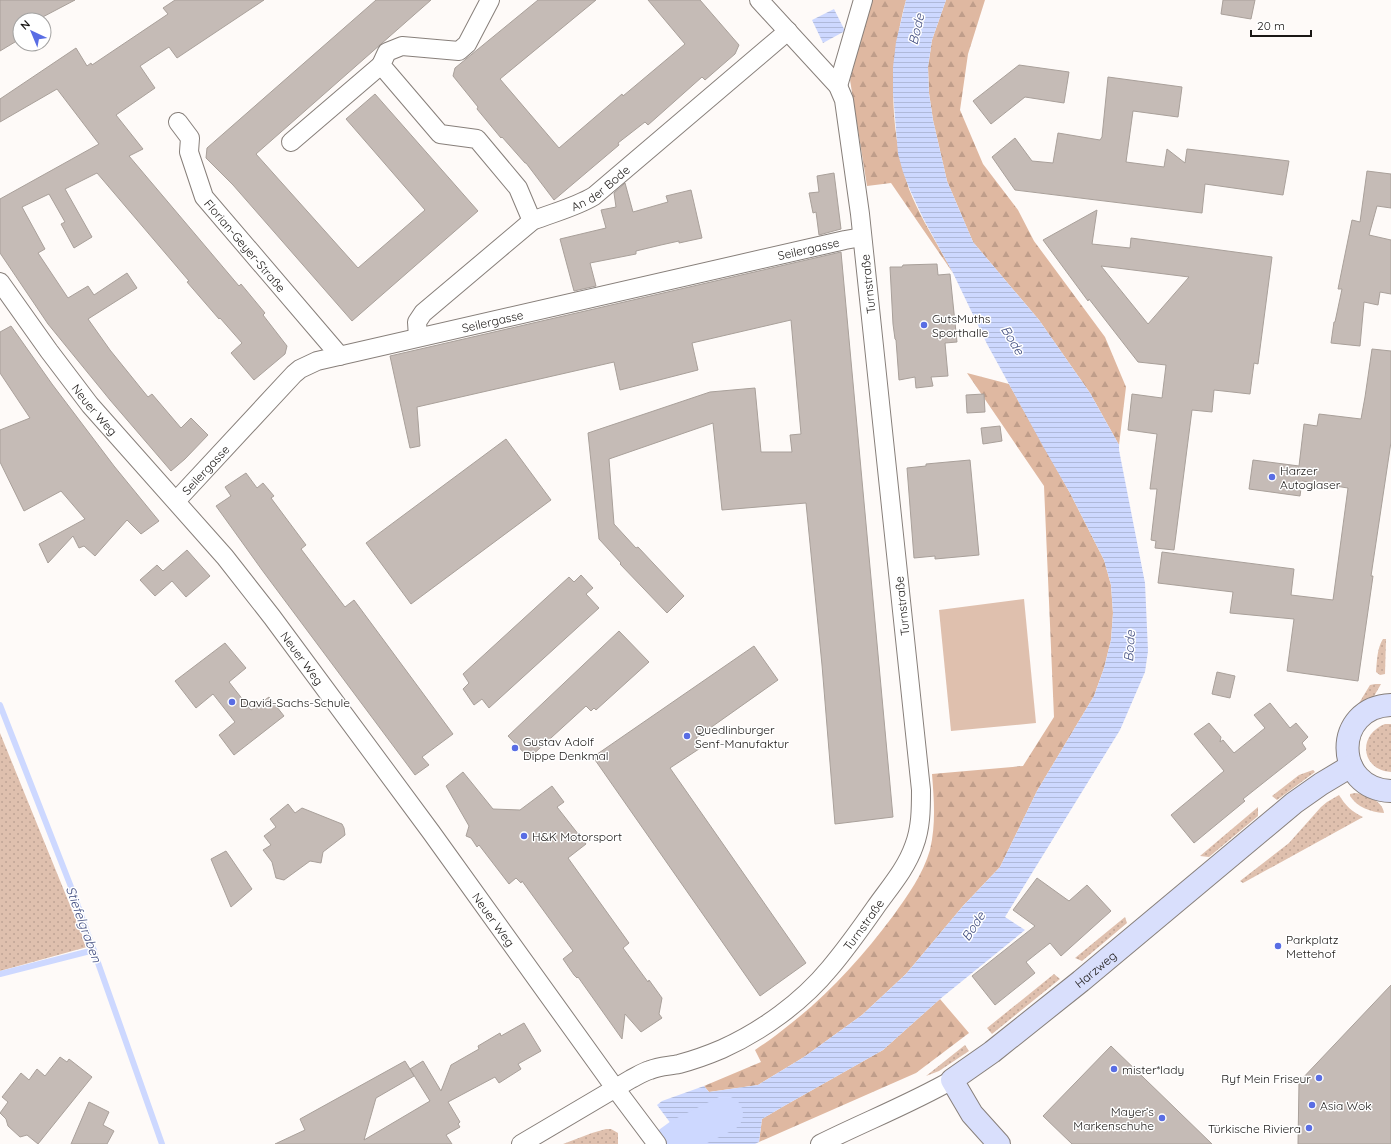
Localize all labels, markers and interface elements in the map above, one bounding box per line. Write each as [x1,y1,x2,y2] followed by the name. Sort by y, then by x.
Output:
[905,11,927,46] water label: Bode
[12,12,52,52] north arrow
[1251,12,1311,38] scale bar
[17,17,33,33] text: N
[1257,18,1285,33] text: 20 m
[569,162,633,214] street label: An der Bode
[201,196,289,295] street label: Florian-Geyer-Straße
[776,234,841,263] street label: Seilergasse
[857,253,879,314] street label: Turnstraße
[460,306,525,335] street label: Seilergasse
[932,311,991,340] place label: GutsMuths Sporthalle
[919,320,929,330] marker: GutsMuths Sporthalle
[998,322,1028,358] water label: Bode
[69,381,121,438] street label: Neuer Weg
[178,441,232,498] street label: Seilergasse
[1280,463,1341,492] place label: Harzer Autoglaser
[1267,472,1277,482] marker: Harzer Autoglaser
[891,575,913,636] street label: Turnstraße
[278,628,327,688] street label: Neuer Weg
[1120,629,1138,662] water label: Bode
[240,695,350,710] place label: David-Sachs-Schule
[227,697,237,707] marker: David-Sachs-Schule
[695,722,789,751] place label: Quedlinburger Senf-Manufaktur
[682,731,692,741] marker: Quedlinburger Senf-Manufaktur
[523,734,609,763] place label: Gustav Adolf Dippe Denkmal
[510,743,520,753] marker: Gustav Adolf Dippe Denkmal
[532,829,622,844] place label: H&K Motorsport
[519,831,529,841] marker: H&K Motorsport
[63,884,105,965] water label: Stiefelgraben
[469,890,518,949] street label: Neuer Weg
[840,896,887,953] street label: Turnstraße
[958,908,989,944] water label: Bode
[1286,932,1339,961] place label: Parkplatz Mettehof
[1273,941,1283,951] marker: Parkplatz Mettehof
[1071,947,1119,991] street label: Harzweg
[1122,1062,1184,1077] place label: mister*lady
[1109,1064,1119,1074] marker: mister*lady
[1221,1071,1311,1086] place label: Ryf Mein Friseur
[1314,1073,1324,1083] marker: Ryf Mein Friseur
[1320,1098,1372,1113] place label: Asia Wok
[1307,1100,1317,1110] marker: Asia Wok
[1073,1104,1154,1133] place label: Mayer’s Markenschuhe
[1157,1113,1167,1123] marker: Mayer’s Markenschuhe
[1208,1121,1301,1136] place label: Türkische Riviera
[1304,1123,1314,1133] marker: Türkische Riviera

